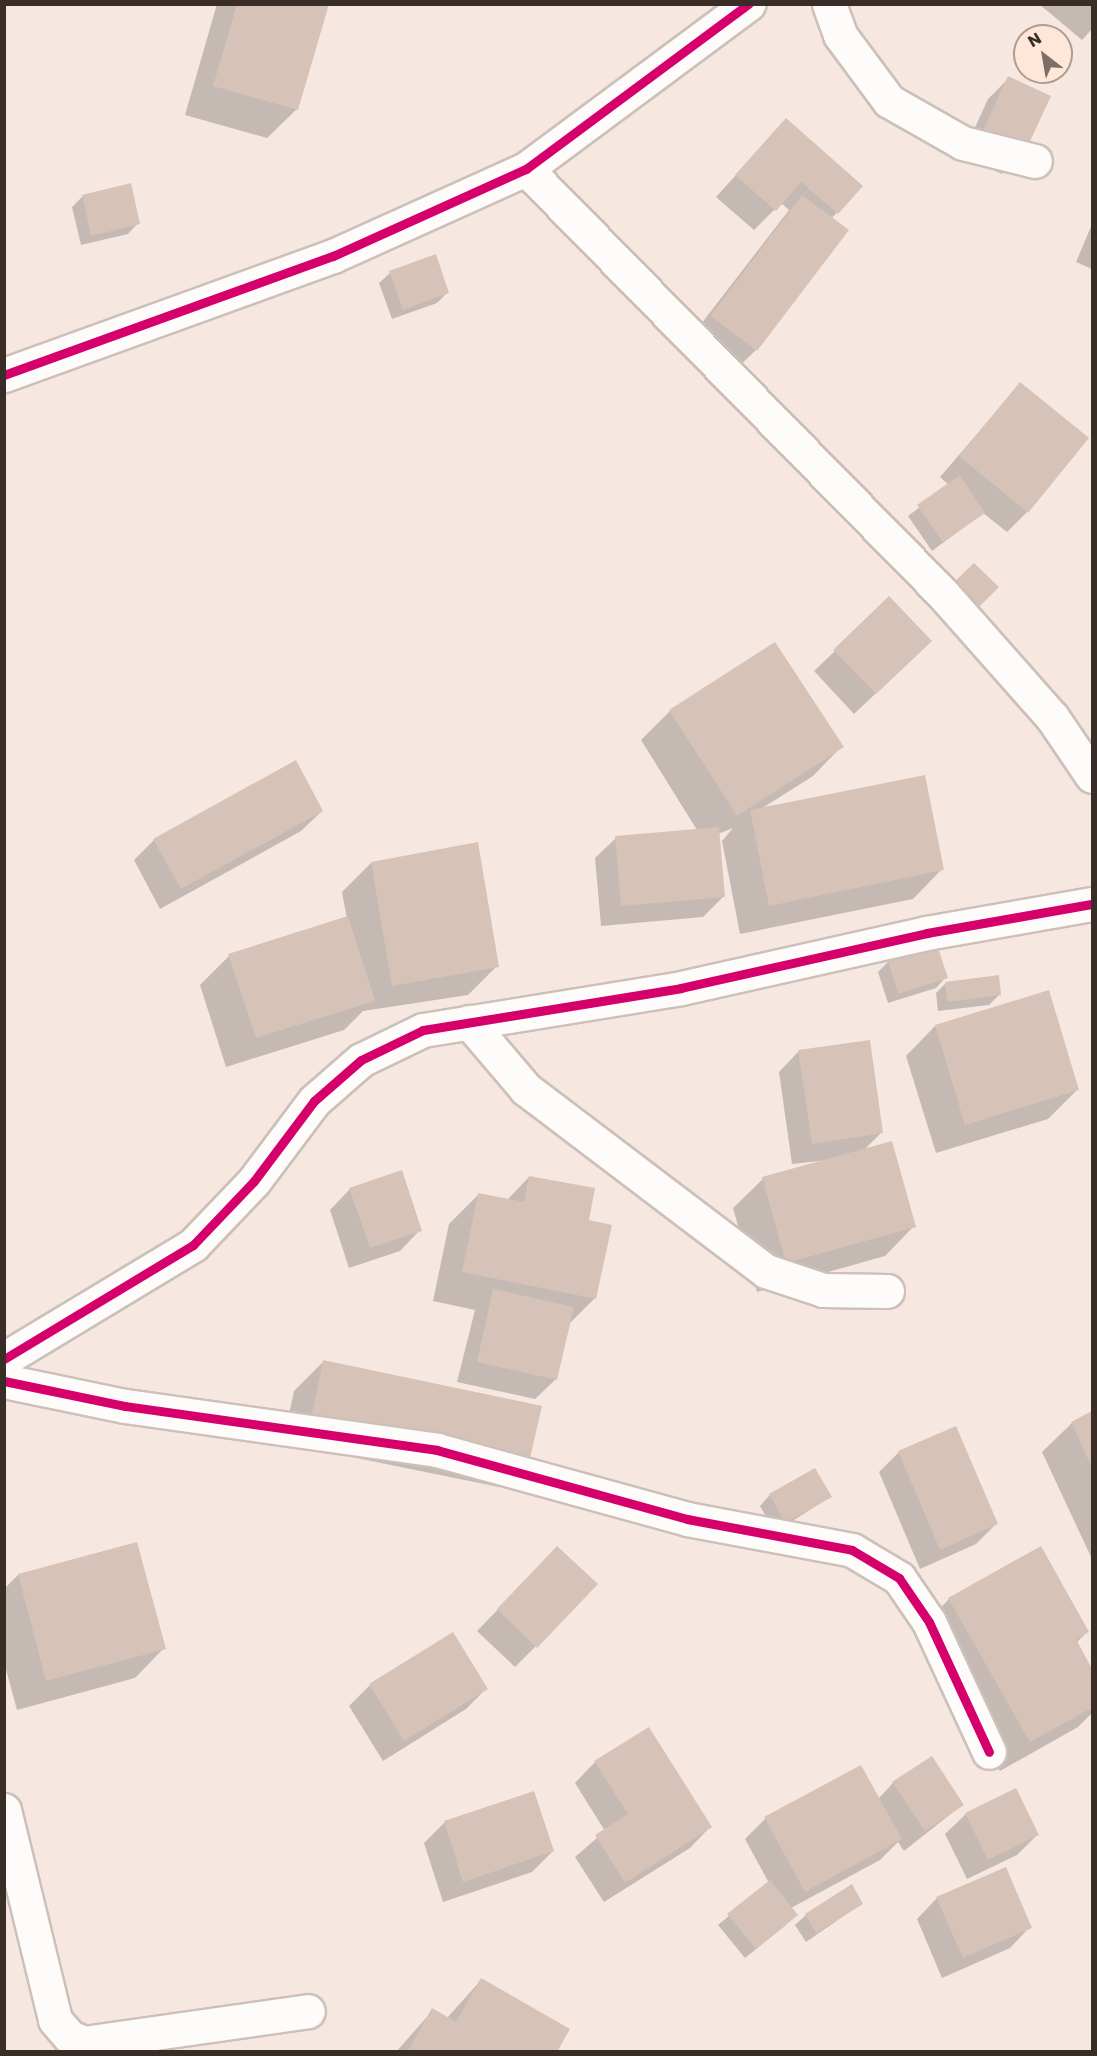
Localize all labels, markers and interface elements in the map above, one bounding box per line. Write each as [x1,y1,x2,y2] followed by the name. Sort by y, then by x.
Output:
[1013,24,1073,84] north arrow
[1023,27,1046,53] text: N

